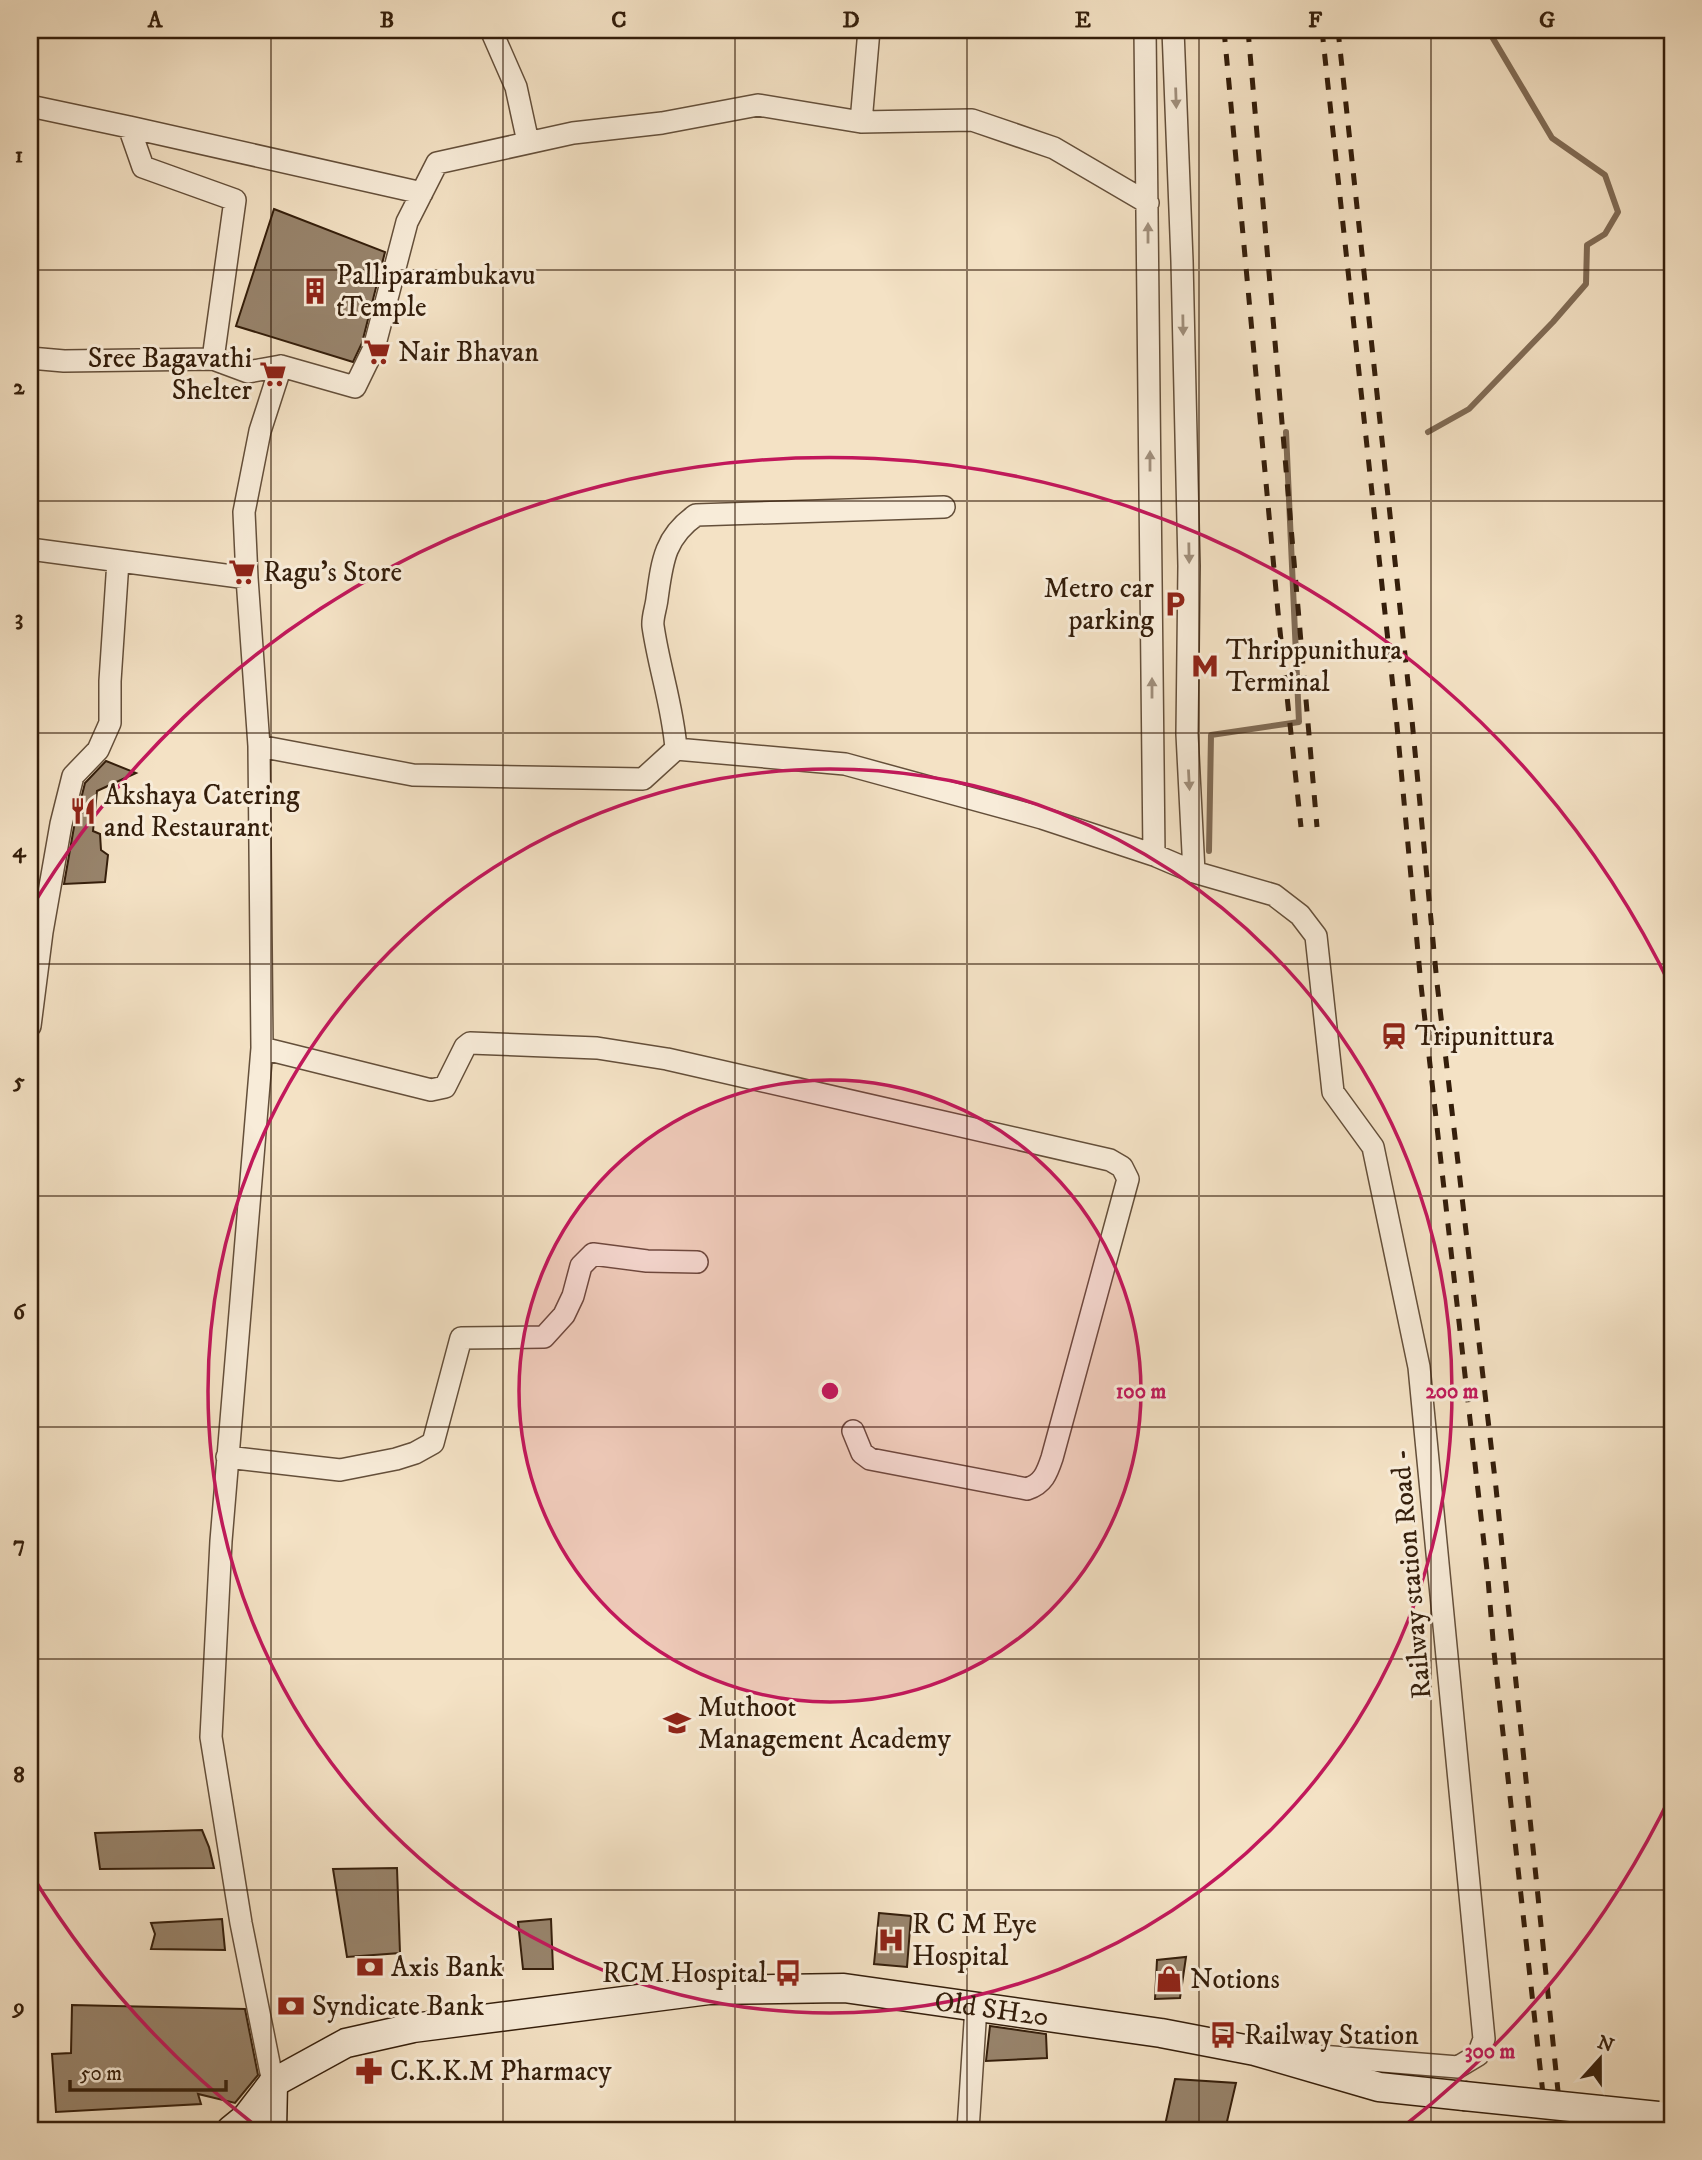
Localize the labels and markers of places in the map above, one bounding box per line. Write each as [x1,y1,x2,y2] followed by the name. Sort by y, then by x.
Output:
[336,258,536,325] place label: Palliparambukavu tTemple
[300,276,330,306] building icon: Palliparambukavu tTemple
[398,335,539,370] place label: Nair Bhavan
[362,337,392,367] supermarket icon: Nair Bhavan
[88,341,253,408] place label: Sree Bagavathi Shelter
[258,359,288,389] supermarket icon: Sree Bagavathi Shelter
[263,555,402,590] place label: Ragu's Store
[227,557,257,587] supermarket icon: Ragu's Store
[1044,571,1155,638] place label: Metro car parking
[1160,589,1190,619] parking icon: Metro car parking
[1226,633,1402,700] place label: Thrippunithura Terminal
[1190,651,1220,681] metro station icon: Thrippunithura Terminal
[104,778,300,845] place label: Akshaya Catering and Restaurant
[68,796,98,826] restaurant icon: Akshaya Catering and Restaurant
[1415,1019,1554,1054] place label: Tripunittura
[1379,1021,1409,1051] station icon: Tripunittura
[818,1379,842,1403] centre of rings
[698,1690,951,1757] place label: Muthoot Management Academy
[662,1708,692,1738] school or university icon: Muthoot Management Academy
[912,1907,1037,1974] place label: R C M Eye Hospital
[876,1925,906,1955] hospital icon: R C M Eye Hospital
[391,1950,503,1985] place label: Axis Bank
[355,1952,385,1982] bank icon: Axis Bank
[602,1956,768,1991] place label: RCM Hospital
[773,1958,803,1988] bus stop icon: RCM Hospital
[1190,1962,1280,1997] place label: Notions
[1154,1964,1184,1994] shop icon: Notions
[312,1989,484,2024] place label: Syndicate Bank
[276,1991,306,2021] bank icon: Syndicate Bank
[1244,2018,1419,2053] place label: Railway Station
[1208,2020,1238,2050] bus stop icon: Railway Station
[390,2054,612,2089] place label: C.K.K.M Pharmacy
[354,2056,384,2086] pharmacy icon: C.K.K.M Pharmacy

